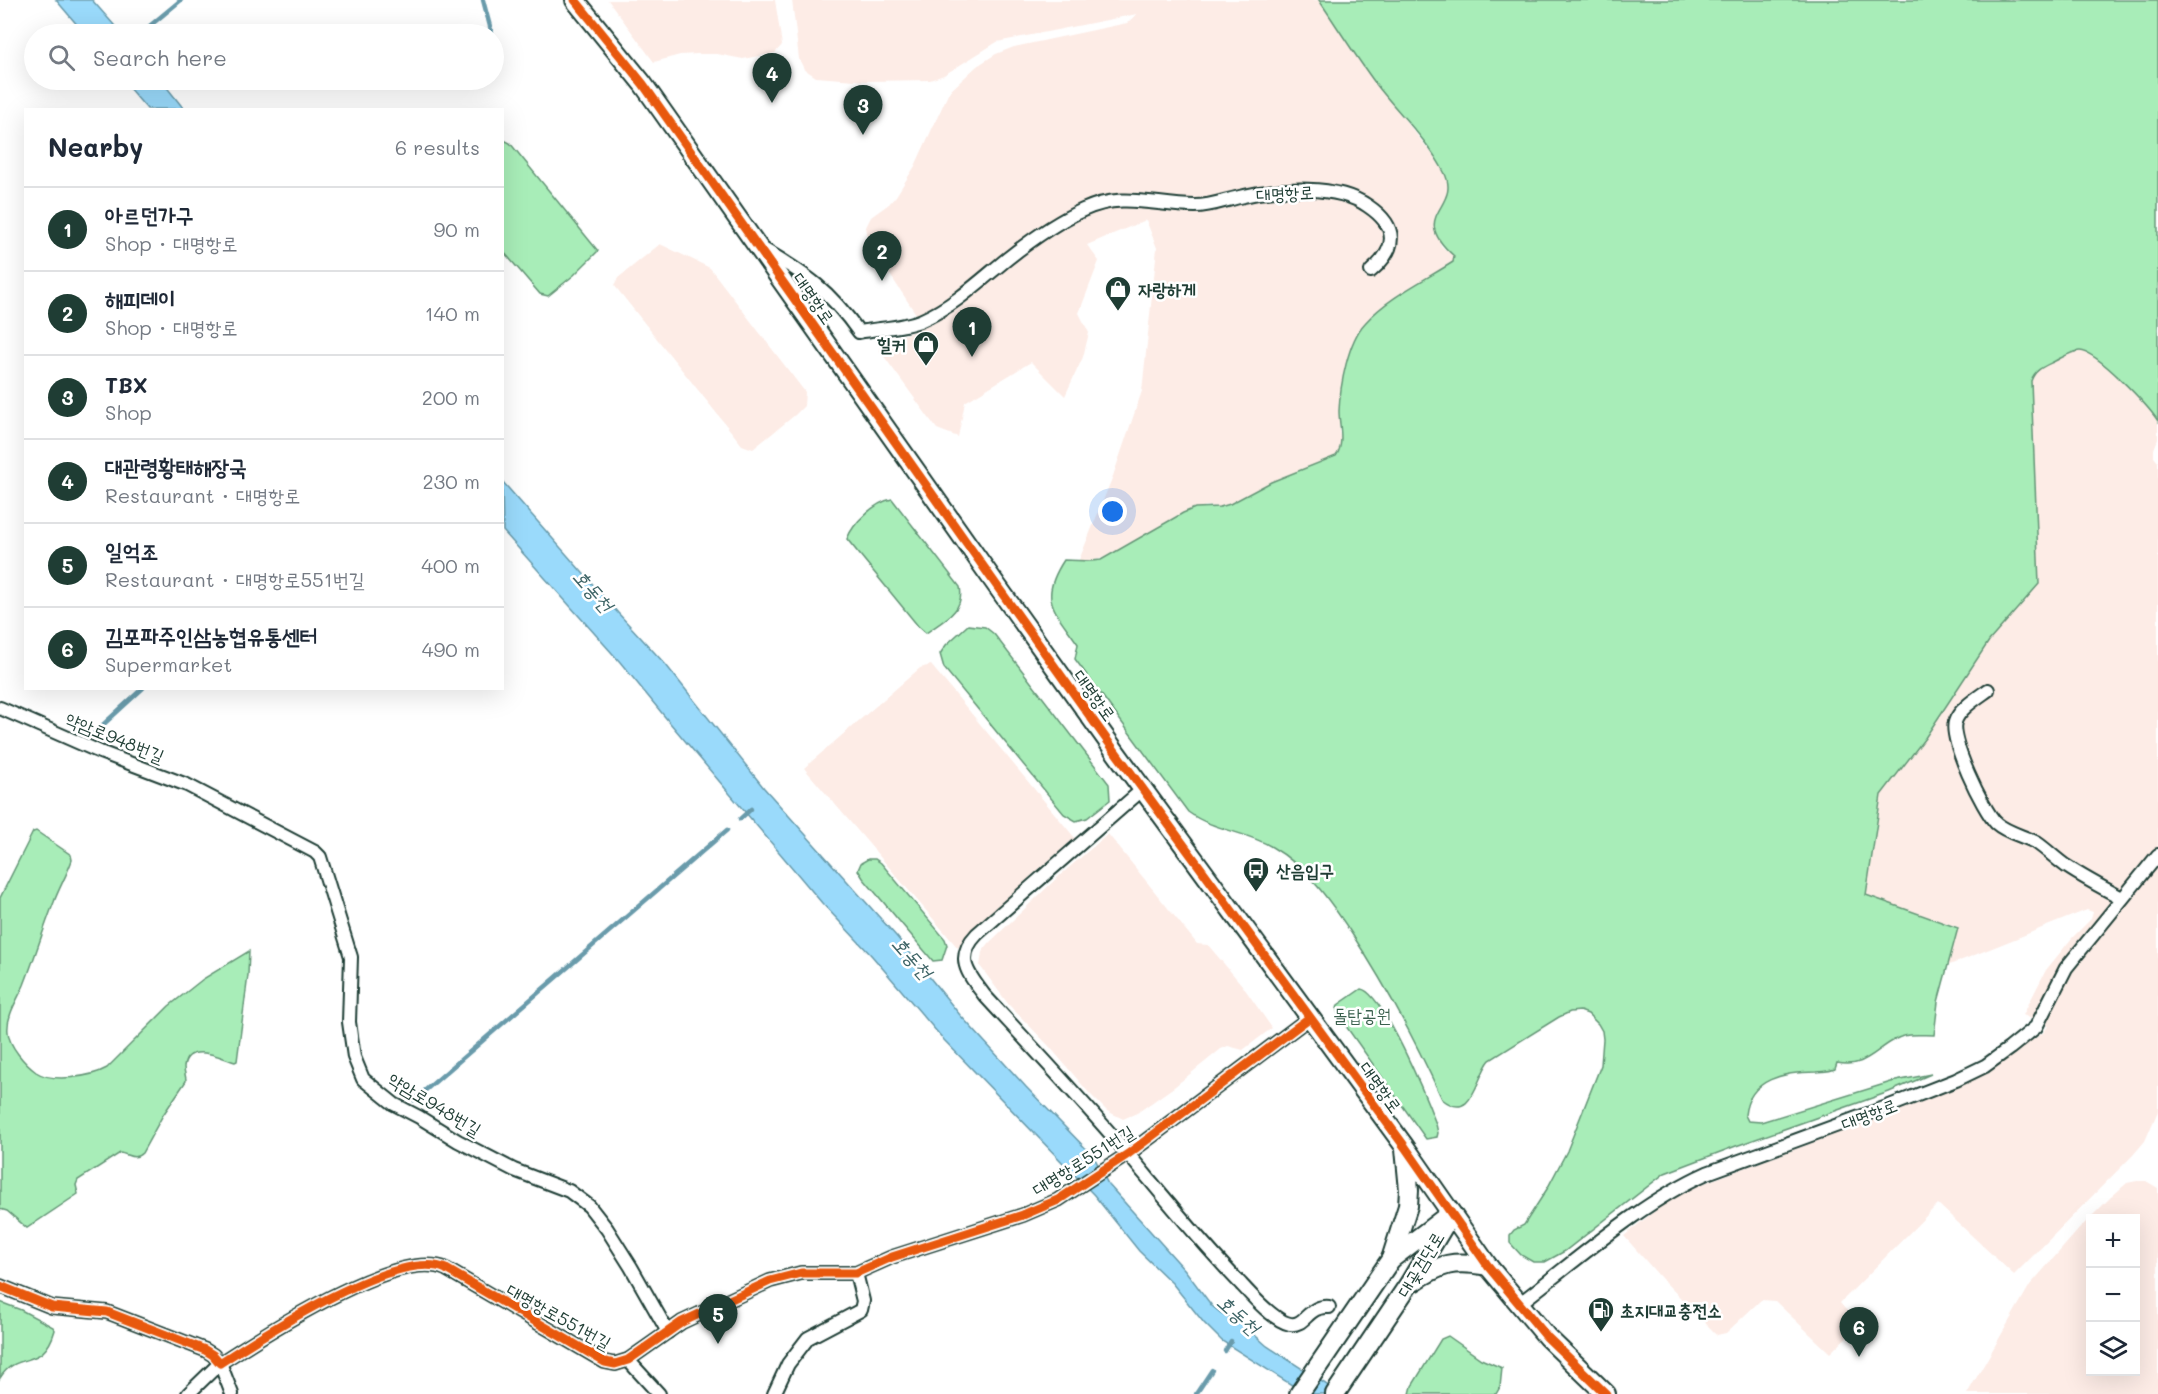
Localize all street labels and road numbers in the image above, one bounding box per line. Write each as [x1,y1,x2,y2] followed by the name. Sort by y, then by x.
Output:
[1255,180,1315,206] street label: 대명항로
[788,267,840,329] street label: 대명항로
[1068,665,1122,725] street label: 대명항로
[62,706,168,768] street label: 약암로948번길
[1354,1057,1408,1117] street label: 대명항로
[384,1067,486,1141] street label: 약암로948번길
[1838,1092,1900,1136] street label: 대명항로
[1027,1119,1139,1201] street label: 대명항로551번길
[1391,1227,1449,1301] street label: 대곶검단로
[502,1277,616,1355] street label: 대명항로551번길

